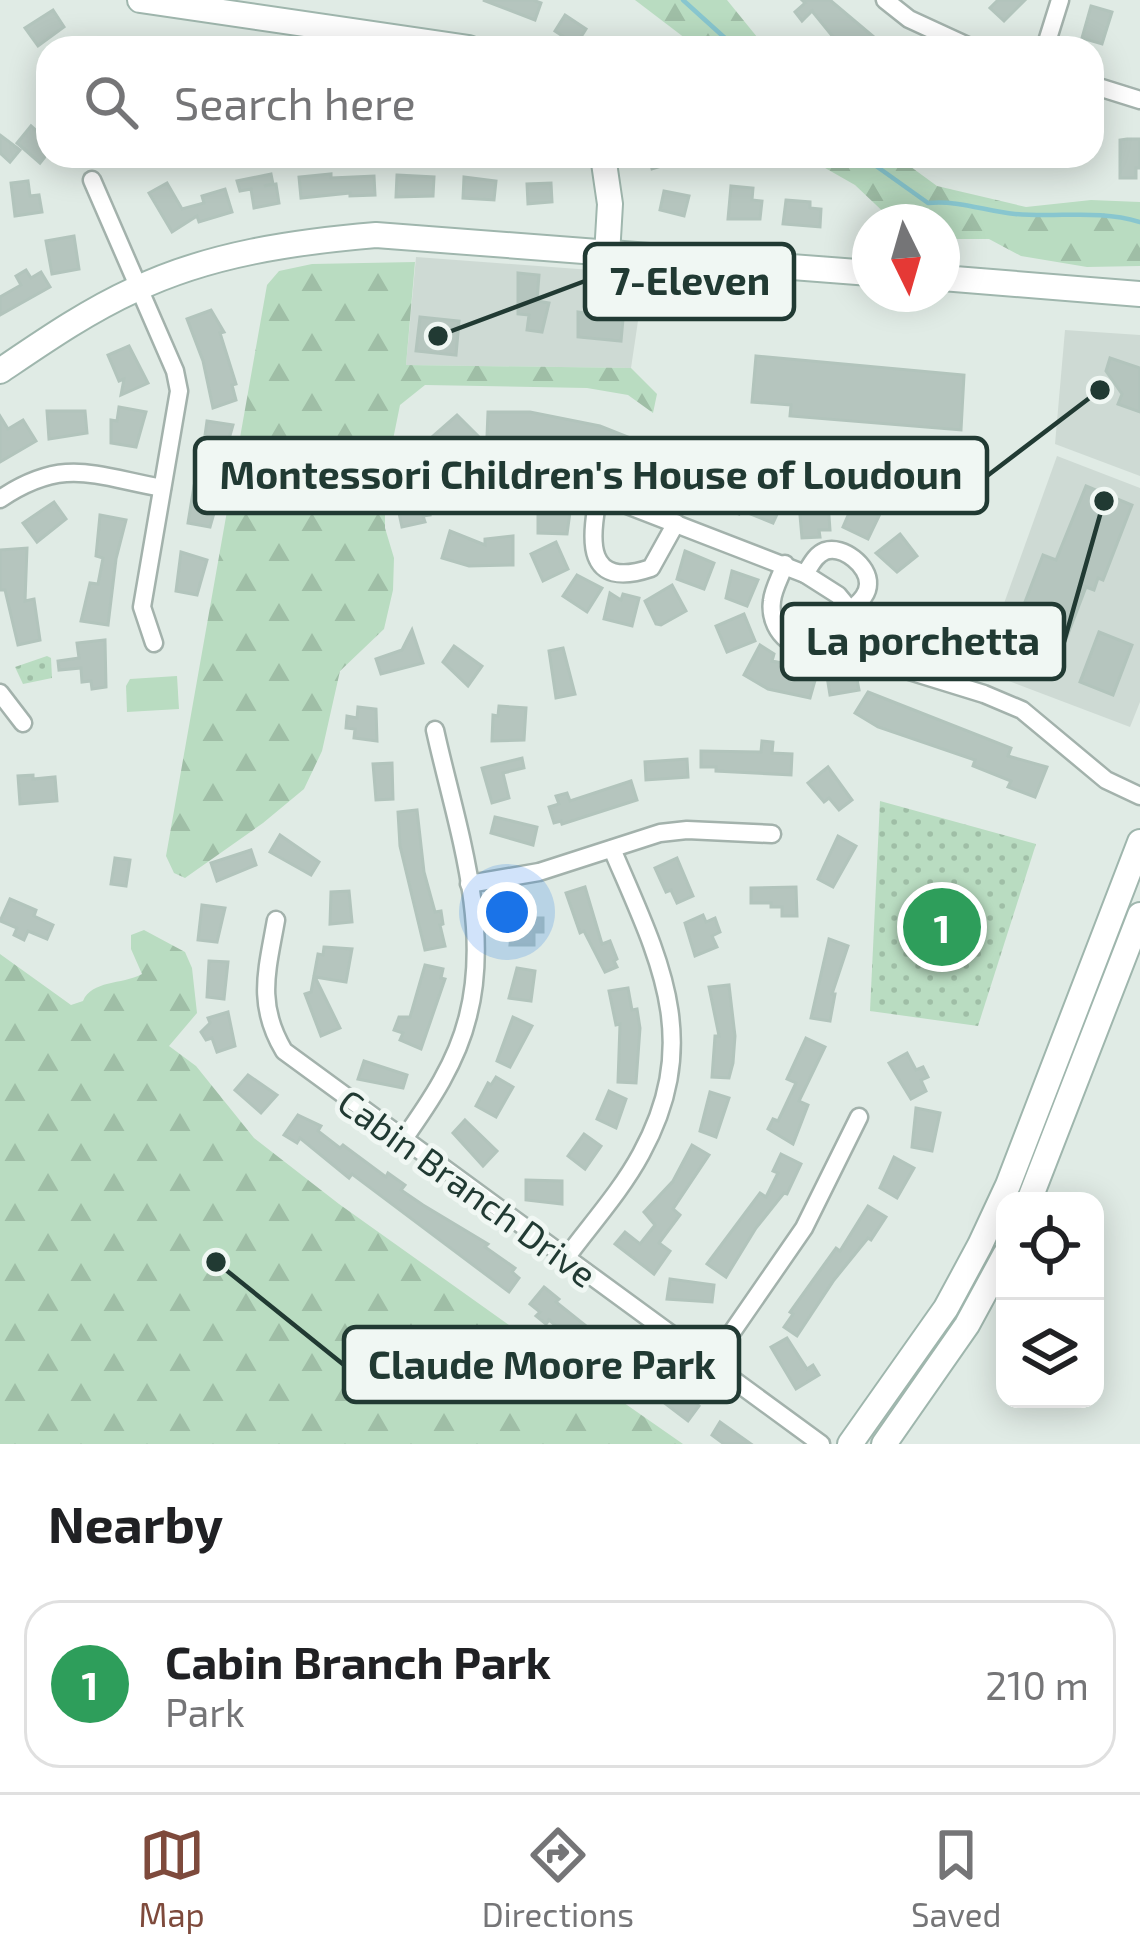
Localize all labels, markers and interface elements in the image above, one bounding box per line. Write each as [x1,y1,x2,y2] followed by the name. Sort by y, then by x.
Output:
[36,36,1104,168] search box
[78,69,144,135] icon: search
[174,75,416,129] text: Search here
[852,204,960,312] north arrow
[585,244,794,319] callout: 7-Eleven
[610,256,770,303] text: 7-Eleven
[195,438,987,513] callout: Montessori Children's House of Loudoun
[220,450,962,497] text: Montessori Children's House of Loudoun
[782,604,1064,679] callout: La porchetta
[806,616,1040,663] text: La porchetta
[477,882,537,942] your location
[903,882,981,972] pin: 1
[331,1079,605,1295] street label: Cabin Branch Drive
[996,1192,1104,1408] map controls
[996,1192,1104,1300] button: locate
[996,1300,1104,1408] button: layers
[344,1327,739,1402] callout: Claude Moore Park
[368,1340,716,1387] text: Claude Moore Park
[48,1492,223,1553] text: Nearby
[165,1634,551,1688] text: Cabin Branch Park
[82,1661,98,1708] text: 1
[985,1661,1089,1708] text: 210 m
[165,1688,245,1735] text: Park
[139,1822,205,1934] tab: Map
[482,1822,634,1934] tab: Directions
[911,1822,1001,1934] tab: Saved

